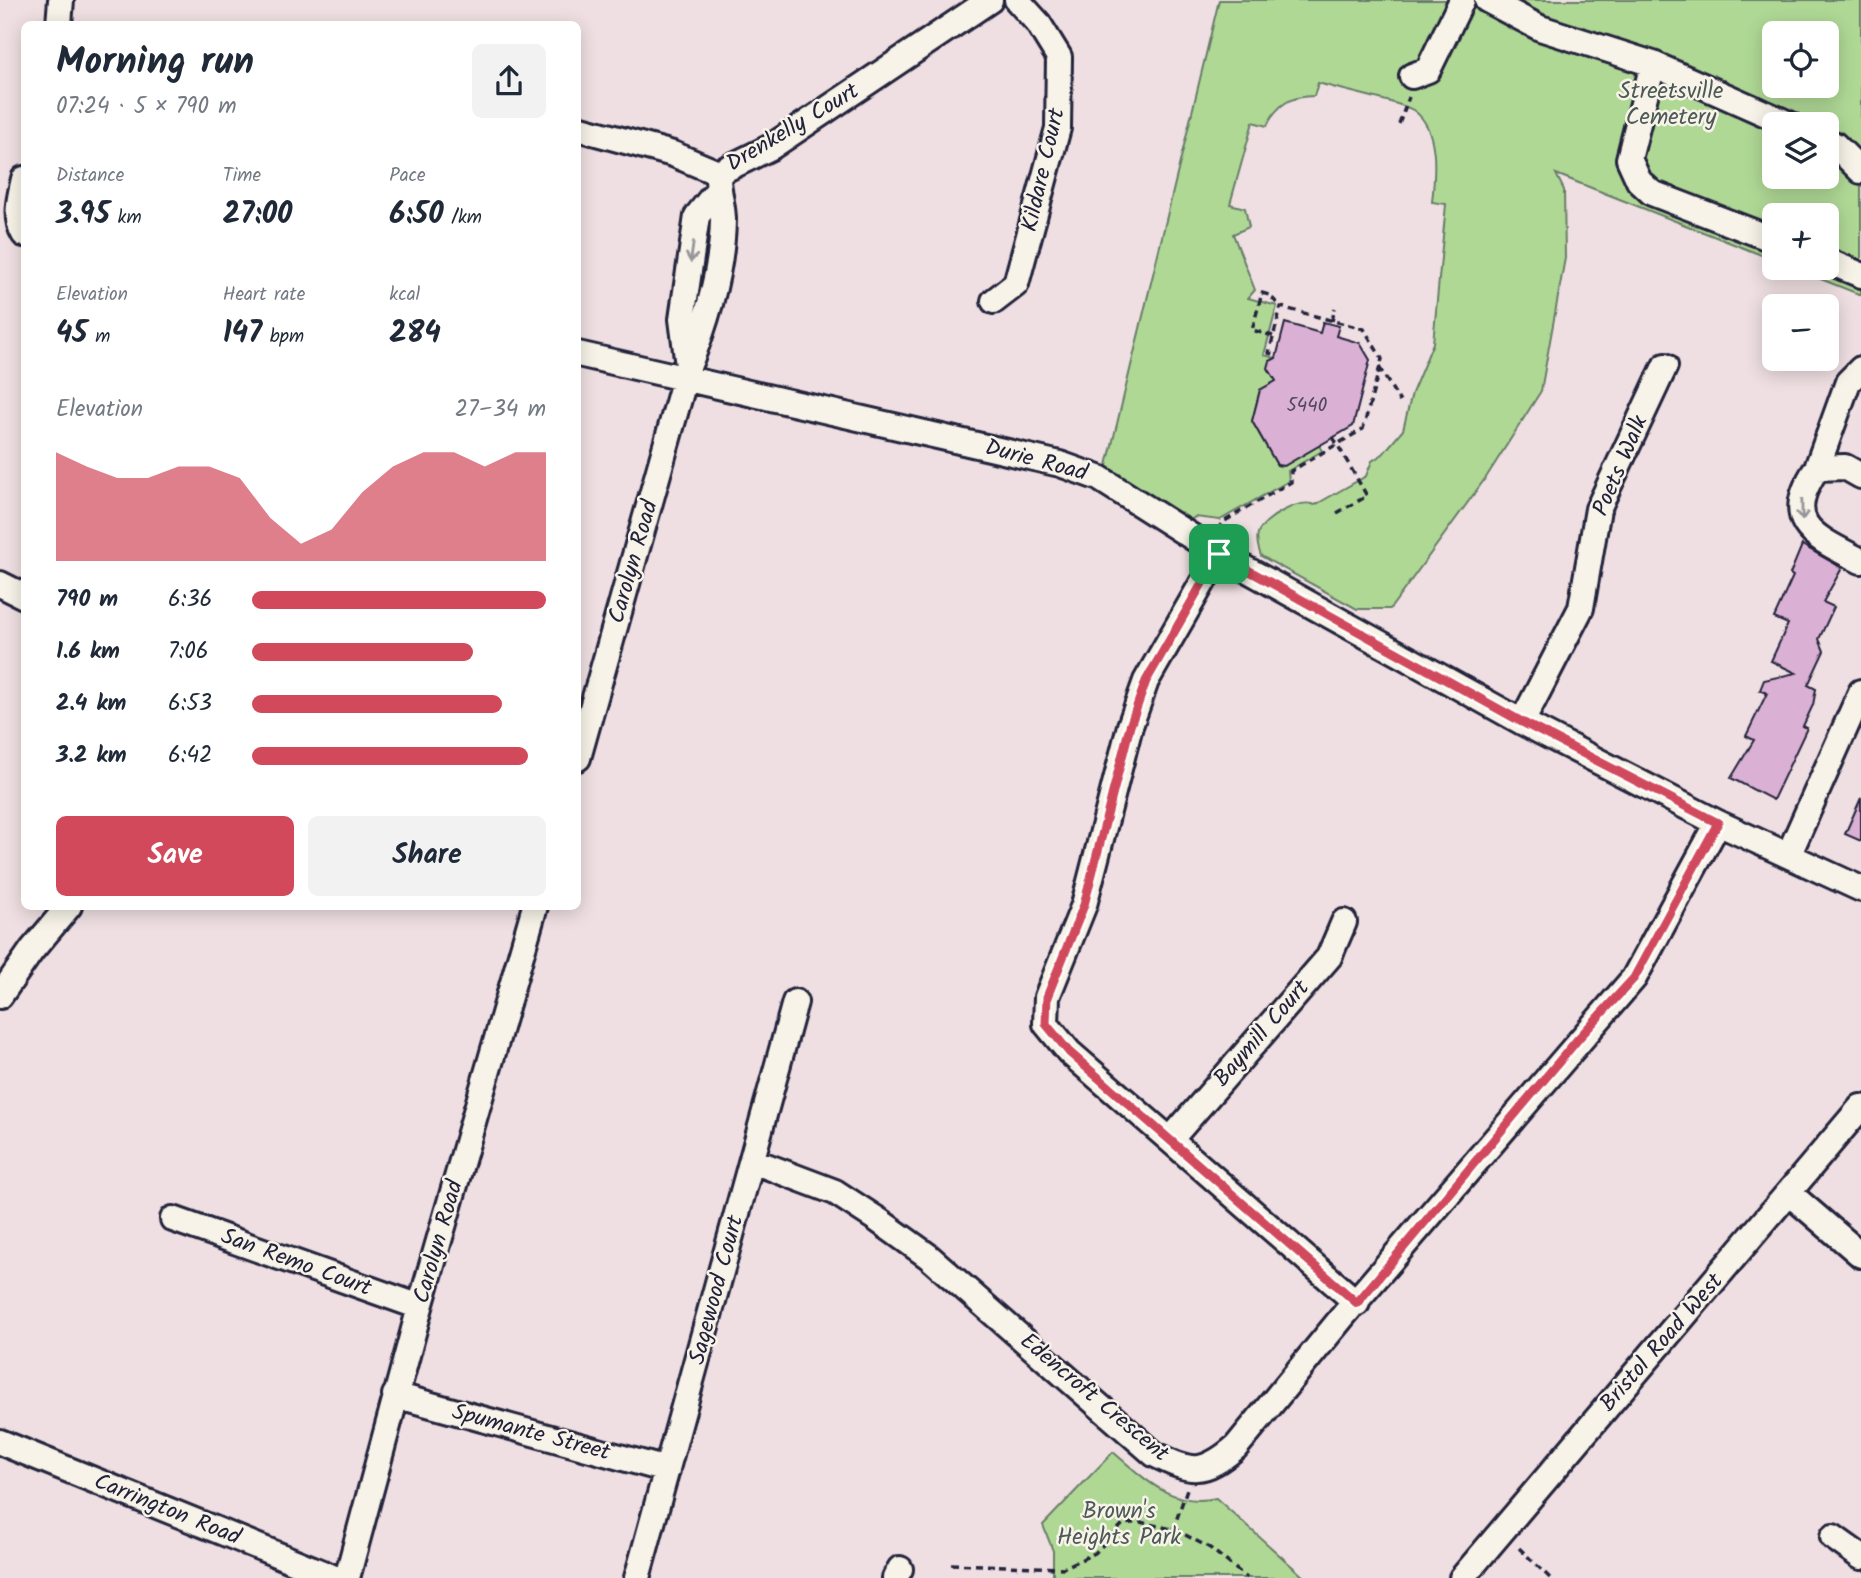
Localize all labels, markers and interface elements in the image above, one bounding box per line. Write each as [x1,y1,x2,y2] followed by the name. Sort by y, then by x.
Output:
[1762,21,1839,371] map controls
[1762,21,1839,98] button: locate
[56,33,254,93] text: Morning run
[472,44,546,118] button: share
[720,74,867,182] street label: Drenkelly Court
[1619,74,1723,136] park label: Streetsville Cemetery
[56,89,237,125] text: 07:24 · 5 × 790 m
[1012,104,1076,235] street label: Kildare Court
[1762,112,1839,189] button: layers
[56,161,124,191] text: Distance
[223,161,261,191] text: Time
[389,161,426,191] text: Pace
[56,191,110,239] text: 3.95
[223,191,292,239] text: 27:00
[389,191,444,239] text: 6:50
[110,203,142,233] text: km
[444,203,482,233] text: /km
[1762,203,1839,280] button: +
[685,240,698,263] one-way arrow
[56,280,128,310] text: Elevation
[223,280,305,310] text: Heart rate
[389,280,420,310] text: kcal
[1762,294,1839,371] button: −
[56,310,88,358] text: 45
[223,310,262,358] text: 147
[389,310,441,358] text: 284
[88,322,110,352] text: m
[262,322,304,352] text: bpm
[1287,391,1327,421] house number: 5440
[56,392,143,428] text: Elevation
[455,392,546,428] text: 27–34 m
[1584,410,1658,522] street label: Poets Walk
[981,430,1092,492] street label: Durie Road
[599,496,669,628] street label: Carolyn Road
[1795,498,1809,521] one-way arrow
[1189,524,1249,584] pin
[1200,535,1238,573] icon: arrive
[56,582,118,618] text: 790 m
[168,582,212,618] text: 6:36
[56,634,120,670] text: 1.6 km
[168,634,209,670] text: 7:06
[56,686,126,722] text: 2.4 km
[168,686,212,722] text: 6:53
[56,738,126,774] text: 3.2 km
[168,738,212,774] text: 6:42
[56,816,294,896] button: Save
[308,816,546,896] button: Share
[1205,971,1320,1096] street label: Baymill Court
[404,1176,474,1308] street label: Carolyn Road
[680,1210,754,1369] street label: Sagewood Court
[216,1219,377,1307] street label: San Remo Court
[1591,1265,1733,1421] street label: Bristol Road West
[1011,1324,1178,1472] street label: Edencroft Crescent
[448,1395,615,1472] street label: Spumante Street
[88,1464,246,1556] street label: Carrington Road
[1057,1494,1181,1556] park label: Brown's Heights Park

